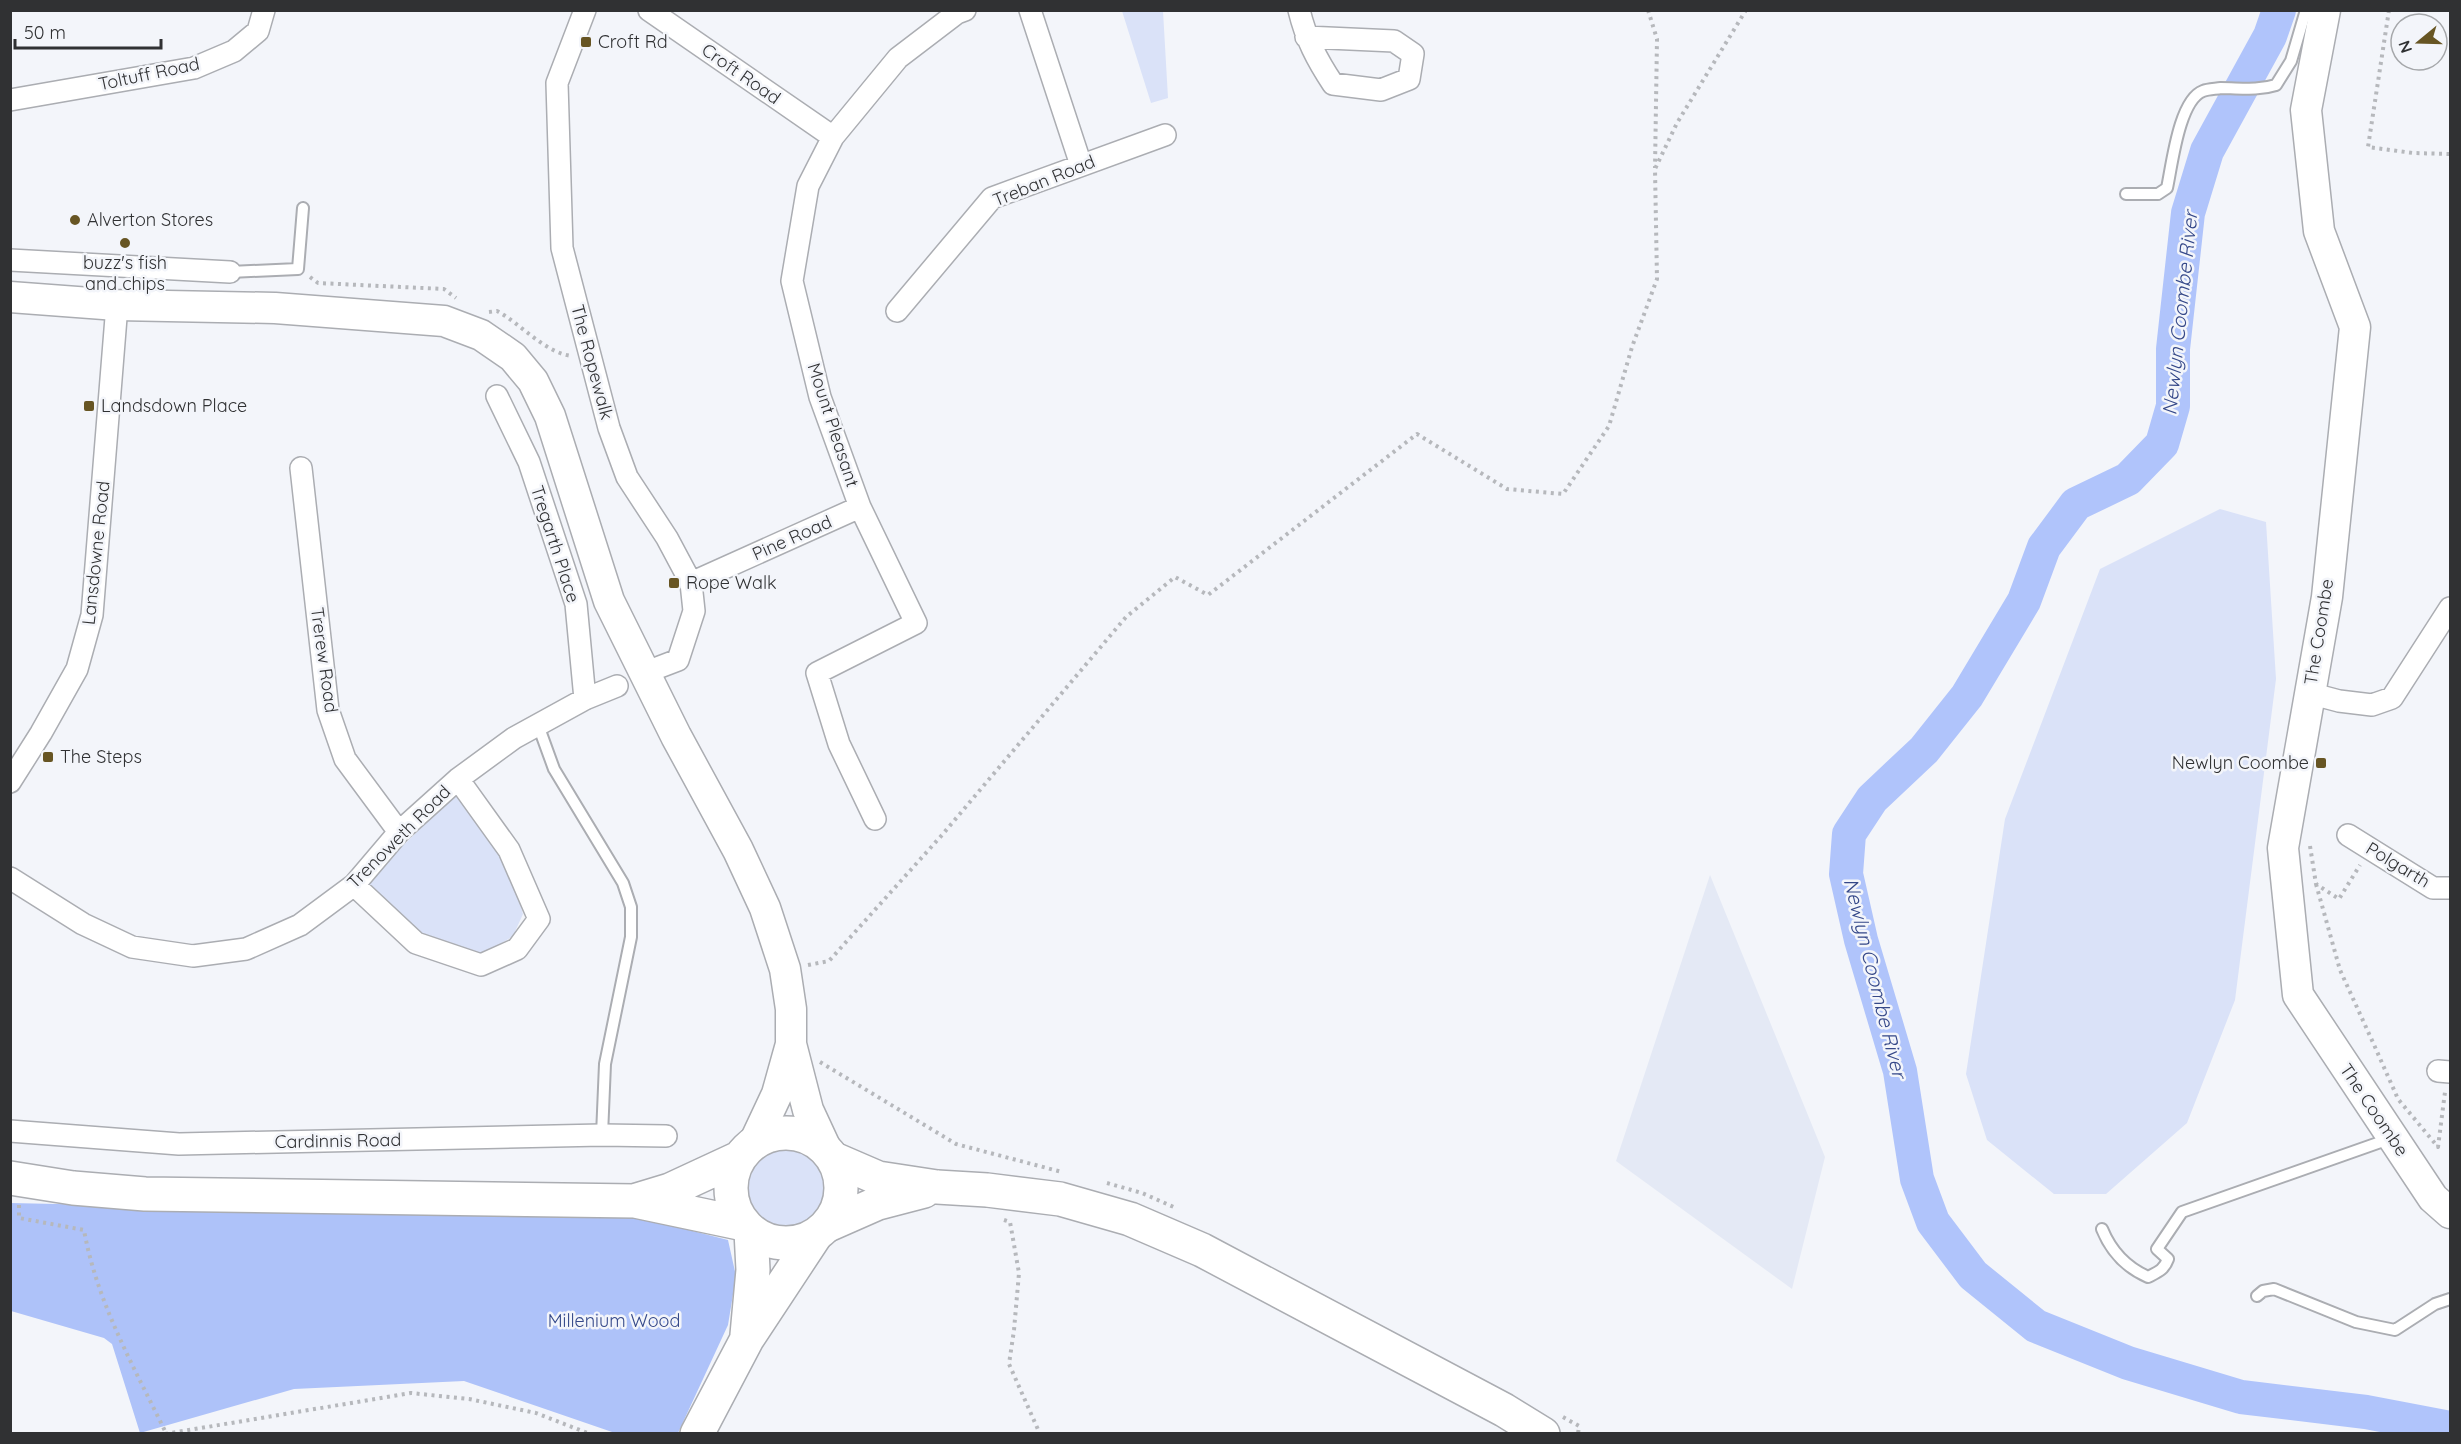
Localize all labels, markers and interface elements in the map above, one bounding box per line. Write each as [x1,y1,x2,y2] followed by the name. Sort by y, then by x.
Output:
[15,12,160,50] scale bar
[2389,12,2449,72] north arrow
[24,21,66,44] text: 50 m
[598,30,668,53] place label: Croft Rd
[579,35,593,49] marker: Croft Rd
[697,38,785,109] street label: Croft Road
[2393,38,2416,56] text: N
[96,52,201,95] street label: Toltuff Road
[989,150,1098,211] street label: Treban Road
[2156,207,2203,416] water label: Newlyn Coombe River
[87,208,213,231] place label: Alverton Stores
[68,213,82,227] marker: Alverton Stores
[118,236,132,250] marker: buzz's fish and chips
[83,251,167,295] place label: buzz's fish and chips
[566,302,619,422] street label: The Ropewalk
[803,360,864,490] street label: Mount Pleasant
[101,394,247,417] place label: Landsdown Place
[82,399,96,413] marker: Landsdown Place
[76,480,115,626] street label: Lansdowne Road
[526,482,585,605] street label: Tregarth Place
[748,510,835,565] street label: Pine Road
[686,571,777,594] place label: Rope Walk
[667,576,681,590] marker: Rope Walk
[2299,577,2338,687] street label: The Coombe
[306,606,343,714] street label: Trerew Road
[60,745,142,768] place label: The Steps
[41,750,55,764] marker: The Steps
[2172,751,2309,774] place label: Newlyn Coombe
[2314,756,2328,770] marker: Newlyn Coombe
[342,780,455,893] street label: Trenoweth Road
[2362,837,2434,893] street label: Polgarth
[1839,875,1913,1083] water label: Newlyn Coombe River
[2335,1059,2414,1161] street label: The Coombe
[274,1128,402,1153] street label: Cardinnis Road
[548,1309,680,1332] park label: Millenium Wood

